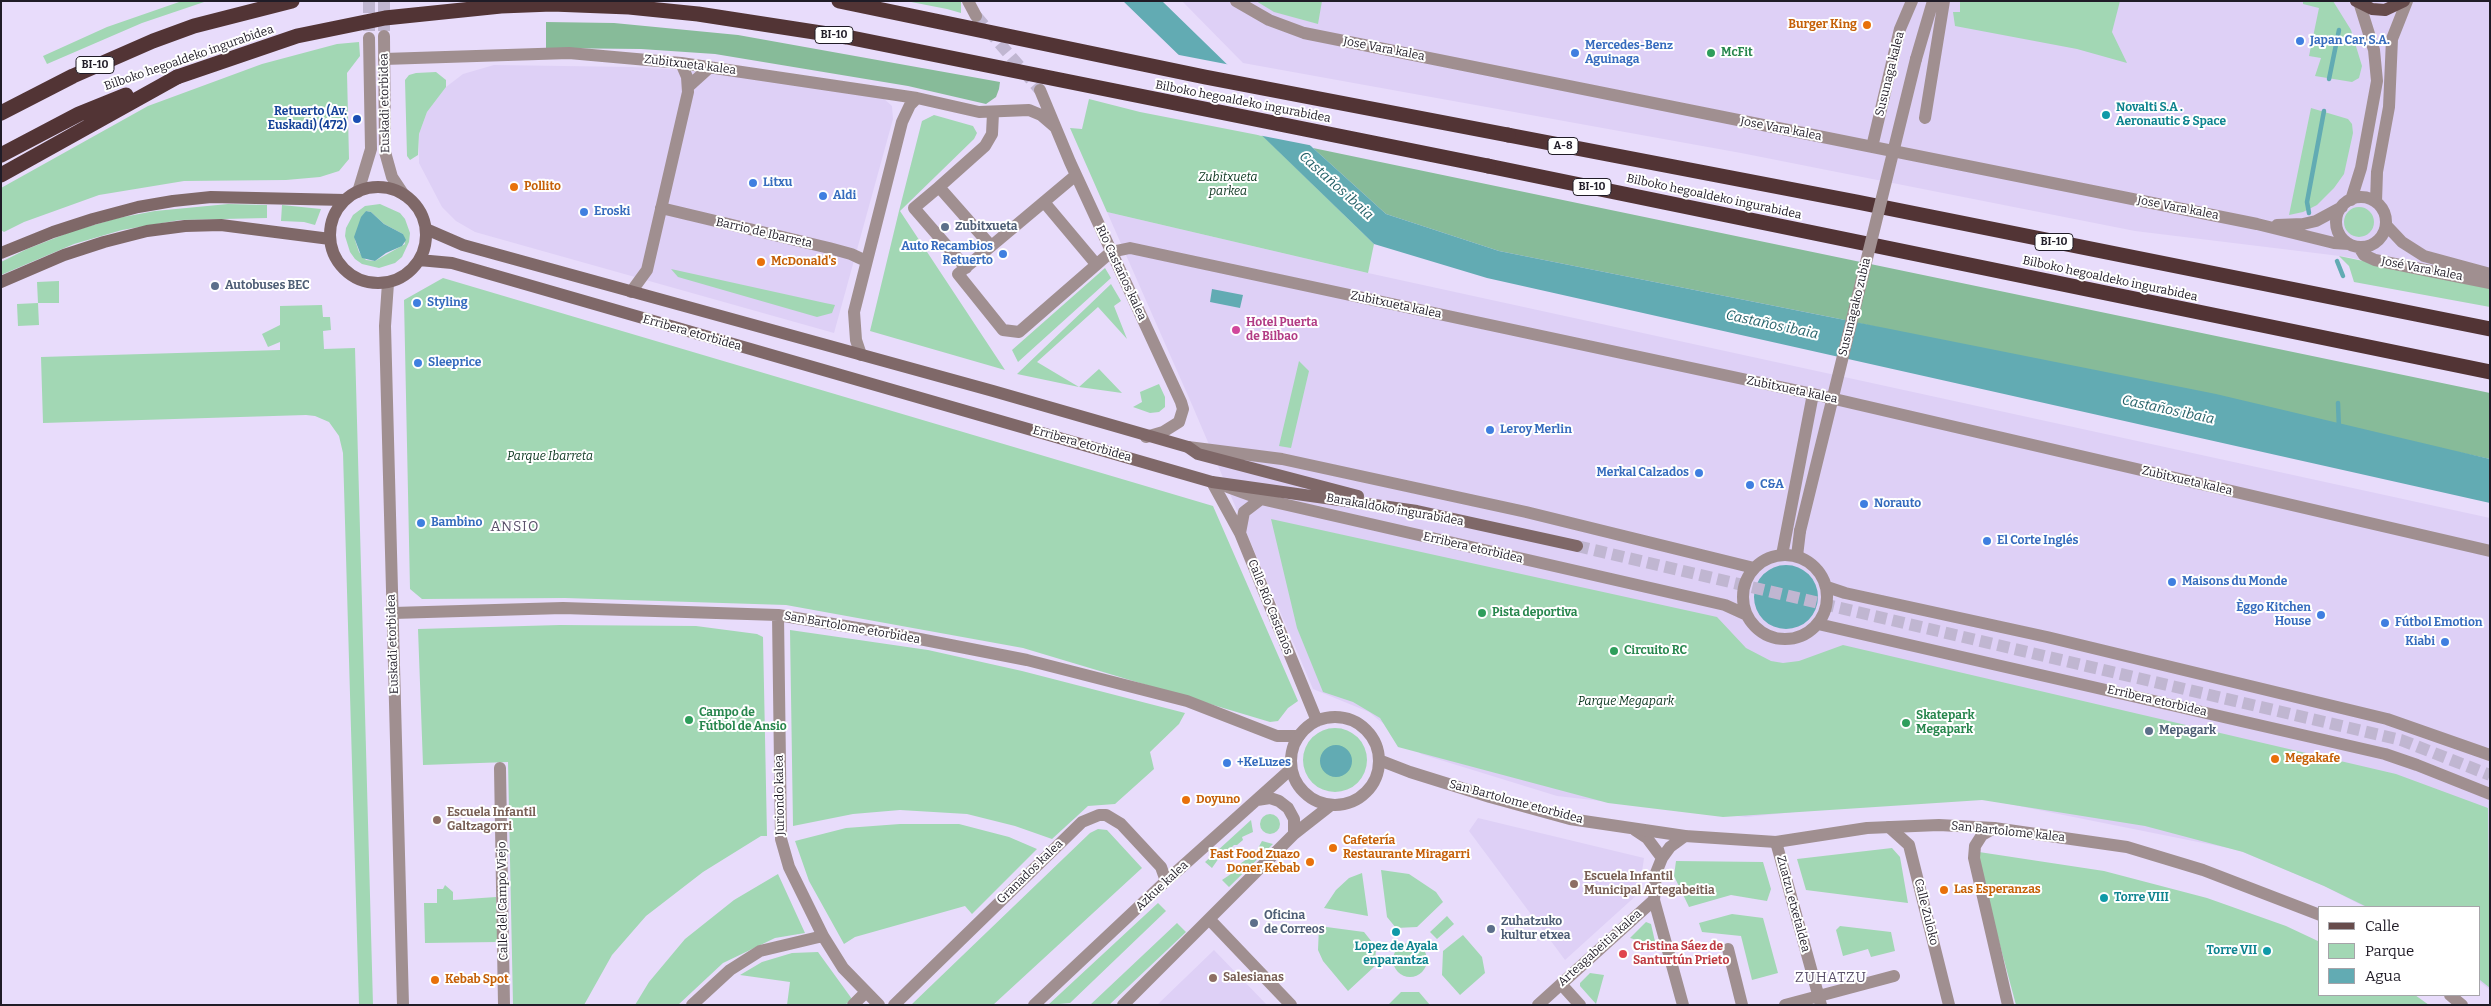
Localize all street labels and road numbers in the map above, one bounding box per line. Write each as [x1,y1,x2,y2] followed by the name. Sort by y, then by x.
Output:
[102,22,276,94] street label: Bilboko hegoaldeko ingurabidea
[815,26,853,44] road number: BI-10
[1872,30,1908,118] street label: Susunaga kalea
[1342,34,1426,64] street label: Jose Vara kalea
[643,52,737,78] street label: Zubitxueta kalea
[377,53,393,153] street label: Euskadi etorbidea
[76,56,114,74] road number: BI-10
[1154,78,1332,126] street label: Bilboko hegoaldeko ingurabidea
[1739,114,1823,144] street label: Jose Vara kalea
[1548,138,1578,154] road number: A-8
[1625,171,1803,223] street label: Bilboko hegoaldeko ingurabidea
[1573,178,1611,196] road number: BI-10
[2136,193,2220,223] street label: Jose Vara kalea
[714,215,814,251] street label: Barrio de Ibarreta
[1093,223,1149,323] street label: Rio Castaños kalea
[2035,233,2073,250] road number: BI-10
[2021,253,2199,305] street label: Bilboko hegoaldeko ingurabidea
[2380,254,2464,284] street label: José Vara kalea
[1836,256,1874,358] street label: Susunagako zubia
[1349,288,1443,322] street label: Zubitxueta kalea
[641,312,743,354] street label: Erribera etorbidea
[1745,373,1839,407] street label: Zubitxueta kalea
[1031,423,1133,465] street label: Erribera etorbidea
[2140,464,2234,498] street label: Zubitxueta kalea
[1325,491,1465,529] street label: Barakaldoko ingurabidea
[1422,530,1524,566] street label: Erribera etorbidea
[1244,557,1296,657] street label: Calle Río Castaños
[384,594,402,694] street label: Euskadi etorbidea
[783,609,921,647] street label: San Bartolome etorbidea
[2106,683,2208,719] street label: Erribera etorbidea
[772,755,788,835] street label: Juriondo kalea
[1447,777,1585,827] street label: San Bartolome etorbidea
[1950,819,2066,845] street label: San Bartolome kalea
[994,837,1066,907] street label: Granados kalea
[495,841,511,961] street label: Calle del Campo Viejo
[1773,854,1813,954] street label: Zuatzu etxetaldea
[1133,858,1191,914] street label: Azkue kalea
[1911,877,1941,947] street label: Calle Zuloko
[1555,907,1645,989] street label: Arteagabeitia kalea

